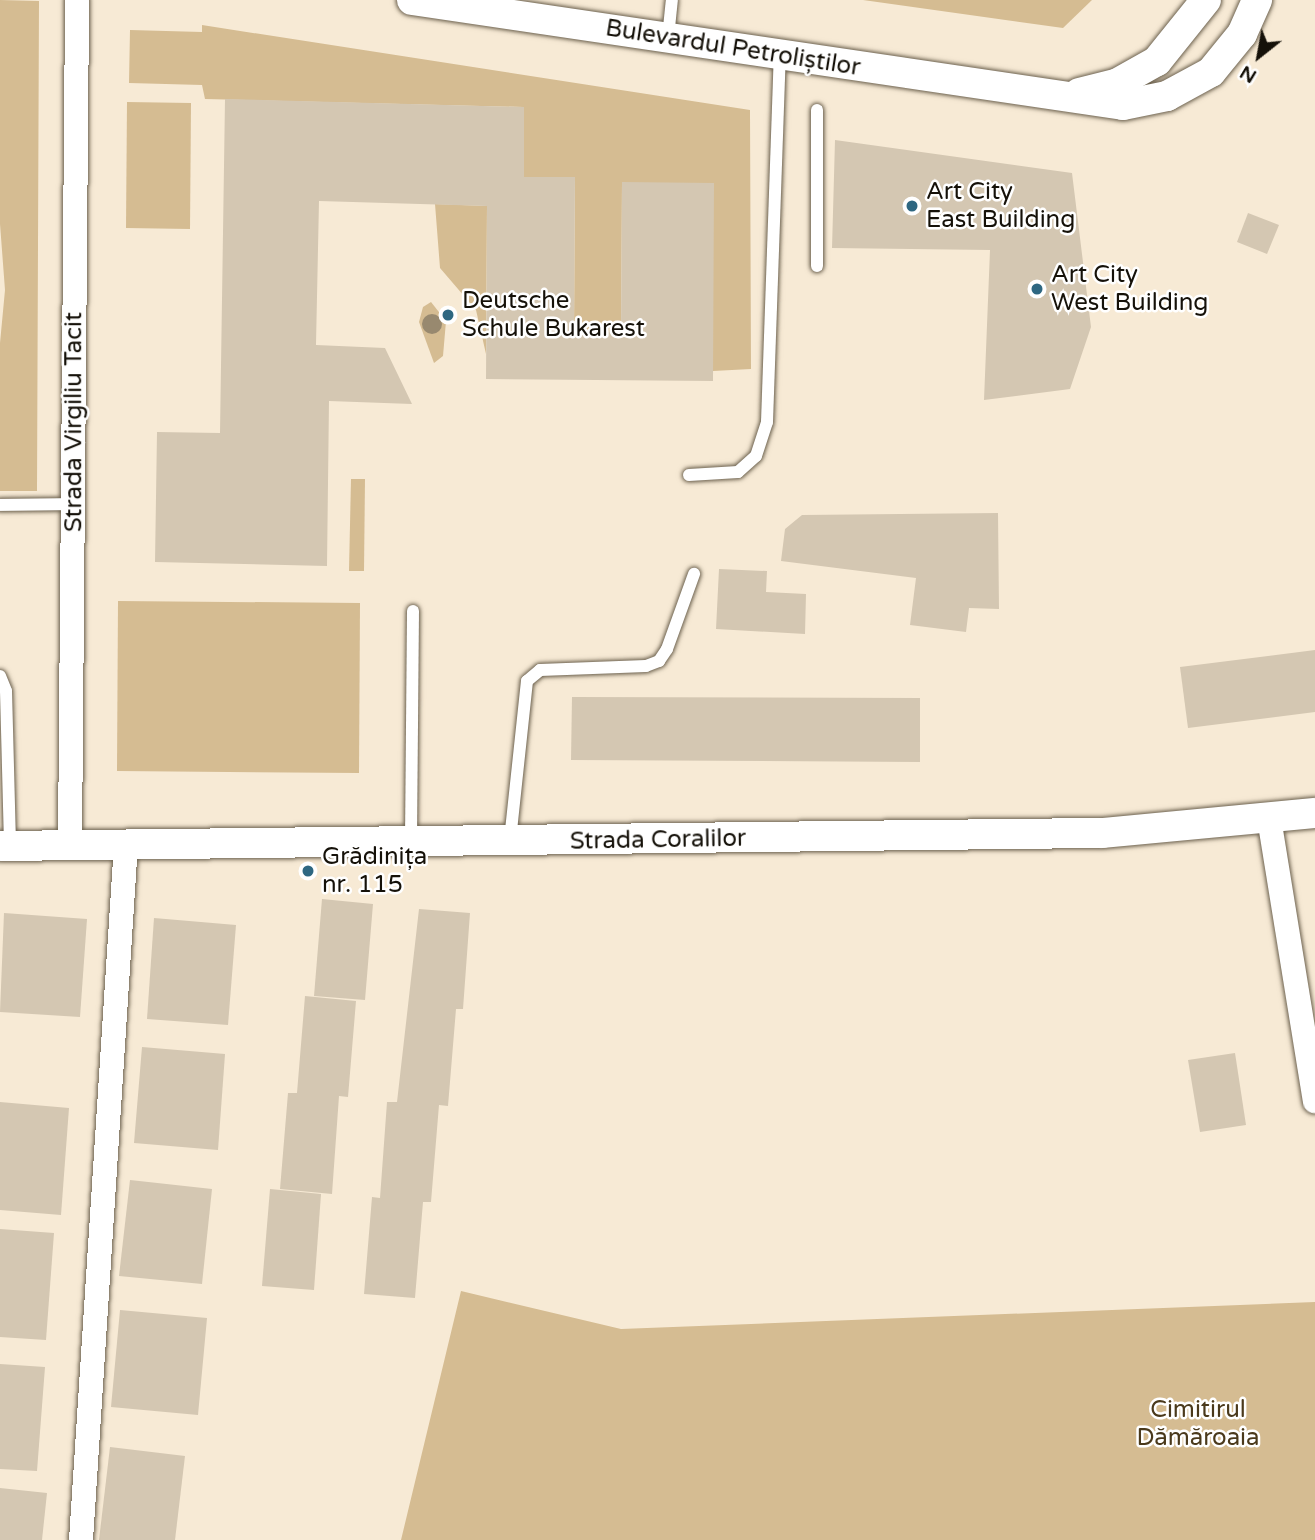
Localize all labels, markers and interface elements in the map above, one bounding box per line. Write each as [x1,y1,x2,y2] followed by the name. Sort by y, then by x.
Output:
[604,14,862,82] street label: Bulevardul Petroliștilor
[1224,21,1294,91] north arrow
[1236,61,1260,87] text: N
[926,178,1075,234] place label: Art City East Building
[904,198,920,214] marker: Art City East Building
[1051,261,1209,317] place label: Art City West Building
[1029,281,1045,297] marker: Art City West Building
[462,287,645,343] place label: Deutsche Schule Bukarest
[440,307,456,323] marker: Deutsche Schule Bukarest
[60,312,88,532] street label: Strada Virgiliu Tacit
[570,824,746,856] street label: Strada Coralilor
[322,843,427,899] place label: Grădinița nr. 115
[300,863,316,879] marker: Grădinița nr. 115
[1136,1396,1260,1452] park label: Cimitirul Dămăroaia

